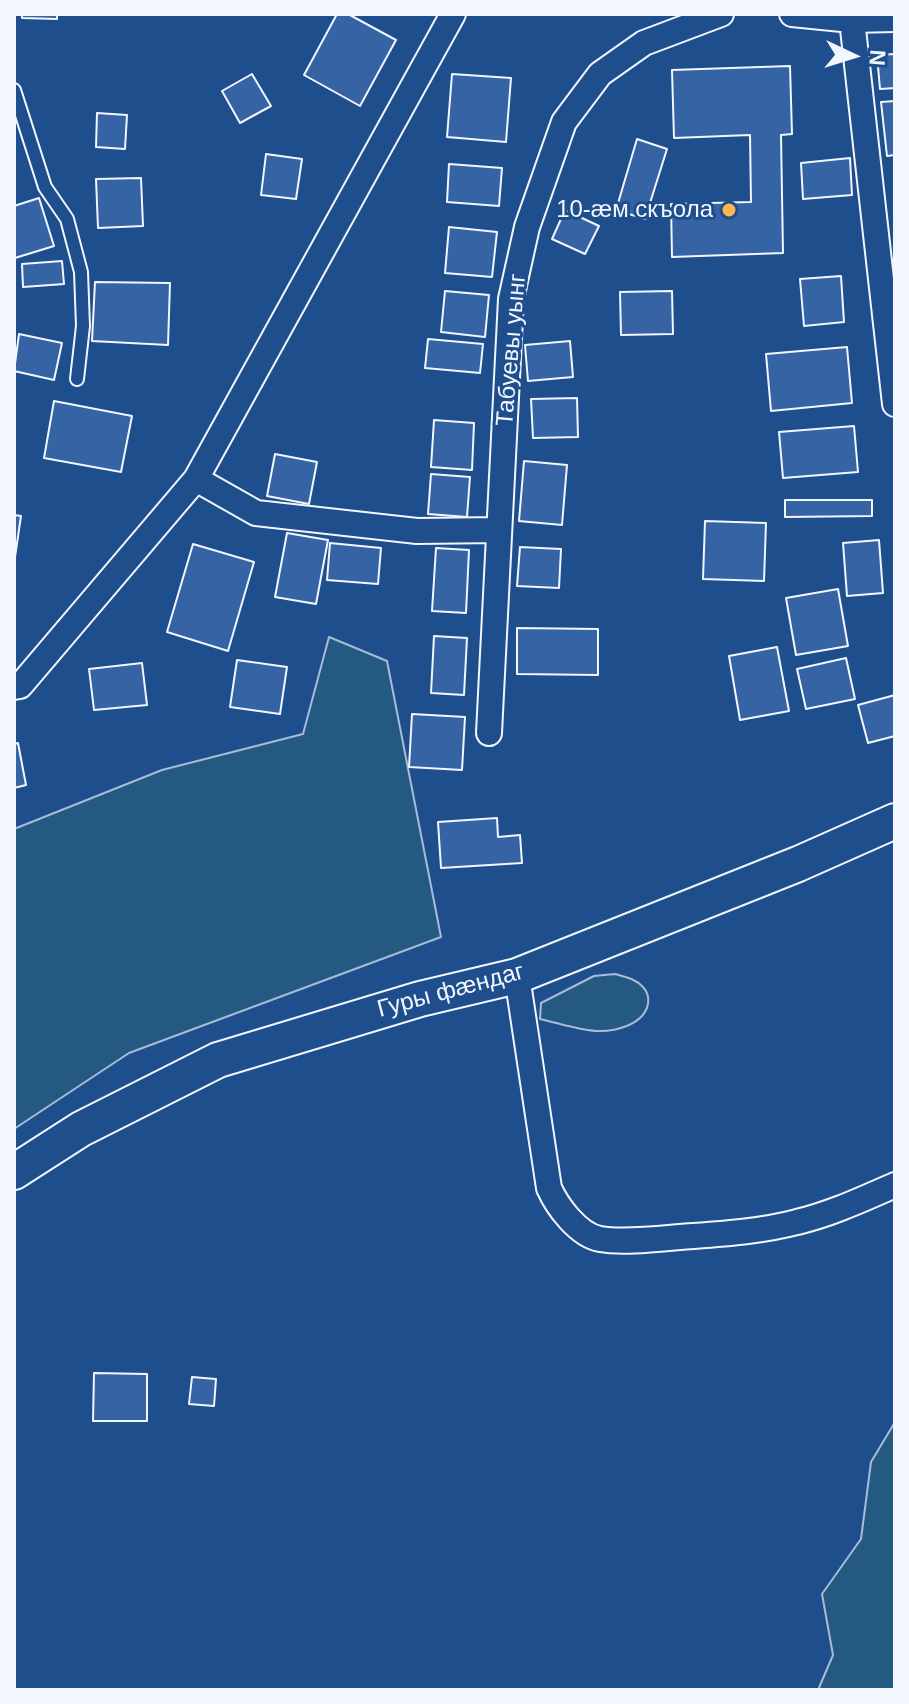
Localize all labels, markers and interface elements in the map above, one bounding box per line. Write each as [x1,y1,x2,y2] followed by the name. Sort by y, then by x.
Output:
[813,16,893,96] north arrow
[864,49,890,66] text: N
[556,196,713,224] place label: 10-æм скъола
[720,201,738,219] marker: 10-æм скъола
[491,272,533,428] street label: Табуевы уынг
[374,958,528,1024] street label: Гуры фӕндаг

